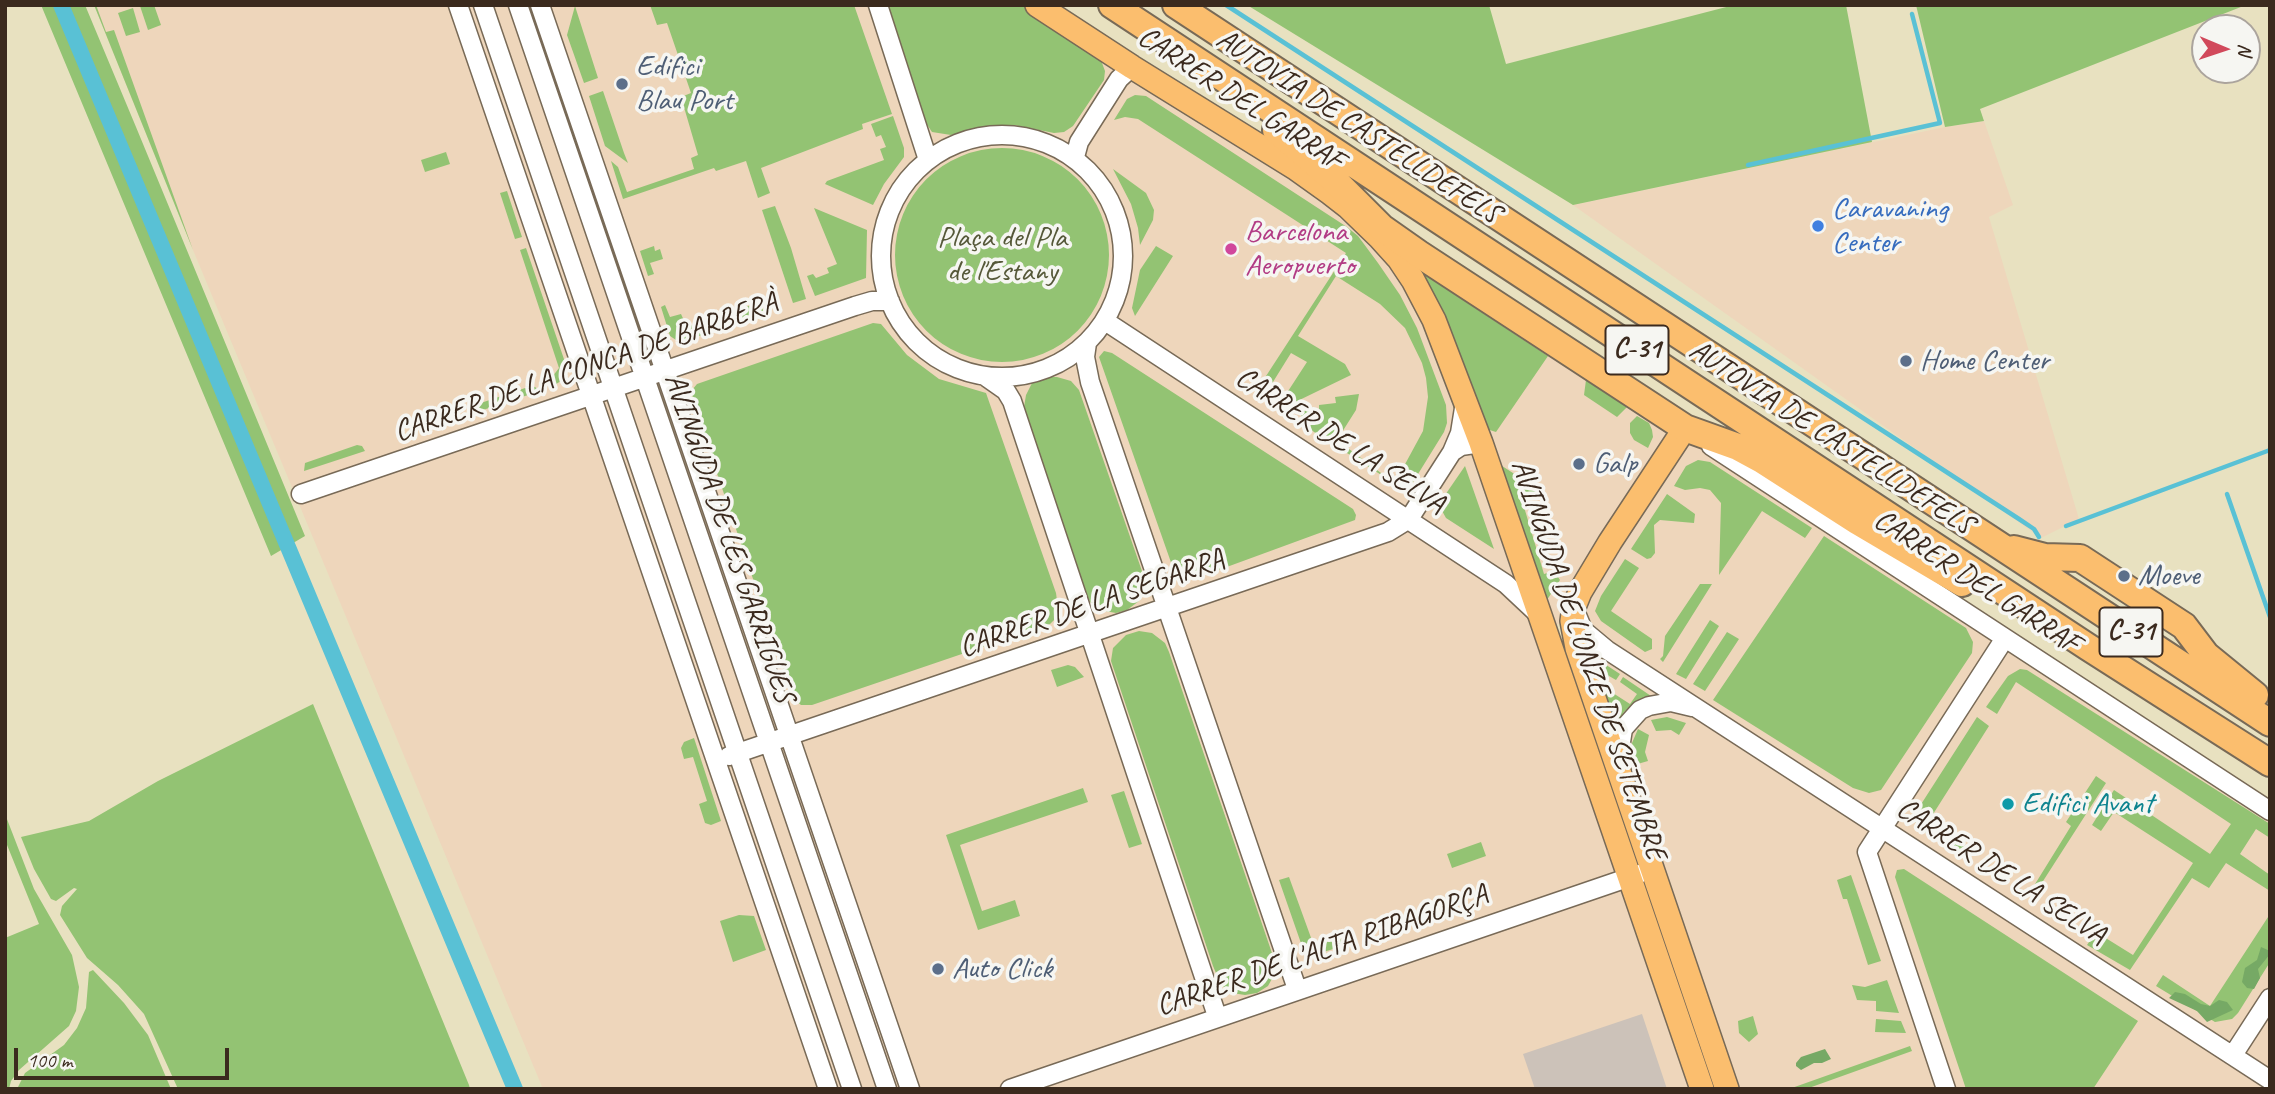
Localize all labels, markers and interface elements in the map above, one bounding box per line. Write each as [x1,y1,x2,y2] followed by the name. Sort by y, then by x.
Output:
[2191,14,2261,84] north arrow
[1131,19,1349,179] street label: CARRER DEL GARRAF
[1209,22,1507,232] street label: AUTOVIA DE CASTELLDEFELS
[2233,43,2257,56] text: N
[636,49,733,119] place label: Edifici Blau Port
[614,76,630,92] marker: Edifici Blau Port
[1832,191,1948,262] place label: Caravaning Center
[1245,214,1355,284] place label: Barcelona Aeropuerto
[1810,218,1826,234] marker: Caravaning Center
[937,220,1067,290] park label: Plaça del Pla de l'Estany
[1223,241,1239,257] marker: Barcelona Aeropuerto
[390,285,782,451] street label: CARRER DE LA CONCA DE BARBERÀ
[1606,326,1668,374] road number: C-31
[1682,333,1980,543] street label: AUTOVIA DE CASTELLDEFELS
[1920,343,2049,379] place label: Home Center
[1898,353,1914,369] marker: Home Center
[1228,360,1452,522] street label: CARRER DE LA SELVA
[656,369,802,707] street label: AVINGUDA DE LES GARRIGUES
[1593,446,1637,482] place label: Galp
[1502,455,1674,865] street label: AVINGUDA DE L'ONZE DE SETEMBRE
[1571,456,1587,472] marker: Galp
[1867,502,2085,662] street label: CARRER DEL GARRAF
[955,542,1229,666] street label: CARRER DE LA SEGARRA
[2138,558,2200,594] place label: Moeve
[2116,568,2132,584] marker: Moeve
[2100,608,2162,656] road number: C-31
[2022,786,2154,822] place label: Edifici Avant
[1889,791,2113,953] street label: CARRER DE LA SELVA
[2000,796,2016,812] marker: Edifici Avant
[1152,877,1492,1025] street label: CARRER DE L'ALTA RIBAGORÇA
[952,951,1052,987] place label: Auto Click
[930,961,946,977] marker: Auto Click
[18,1034,233,1078] scale bar
[27,1047,72,1073] text: 100 m

